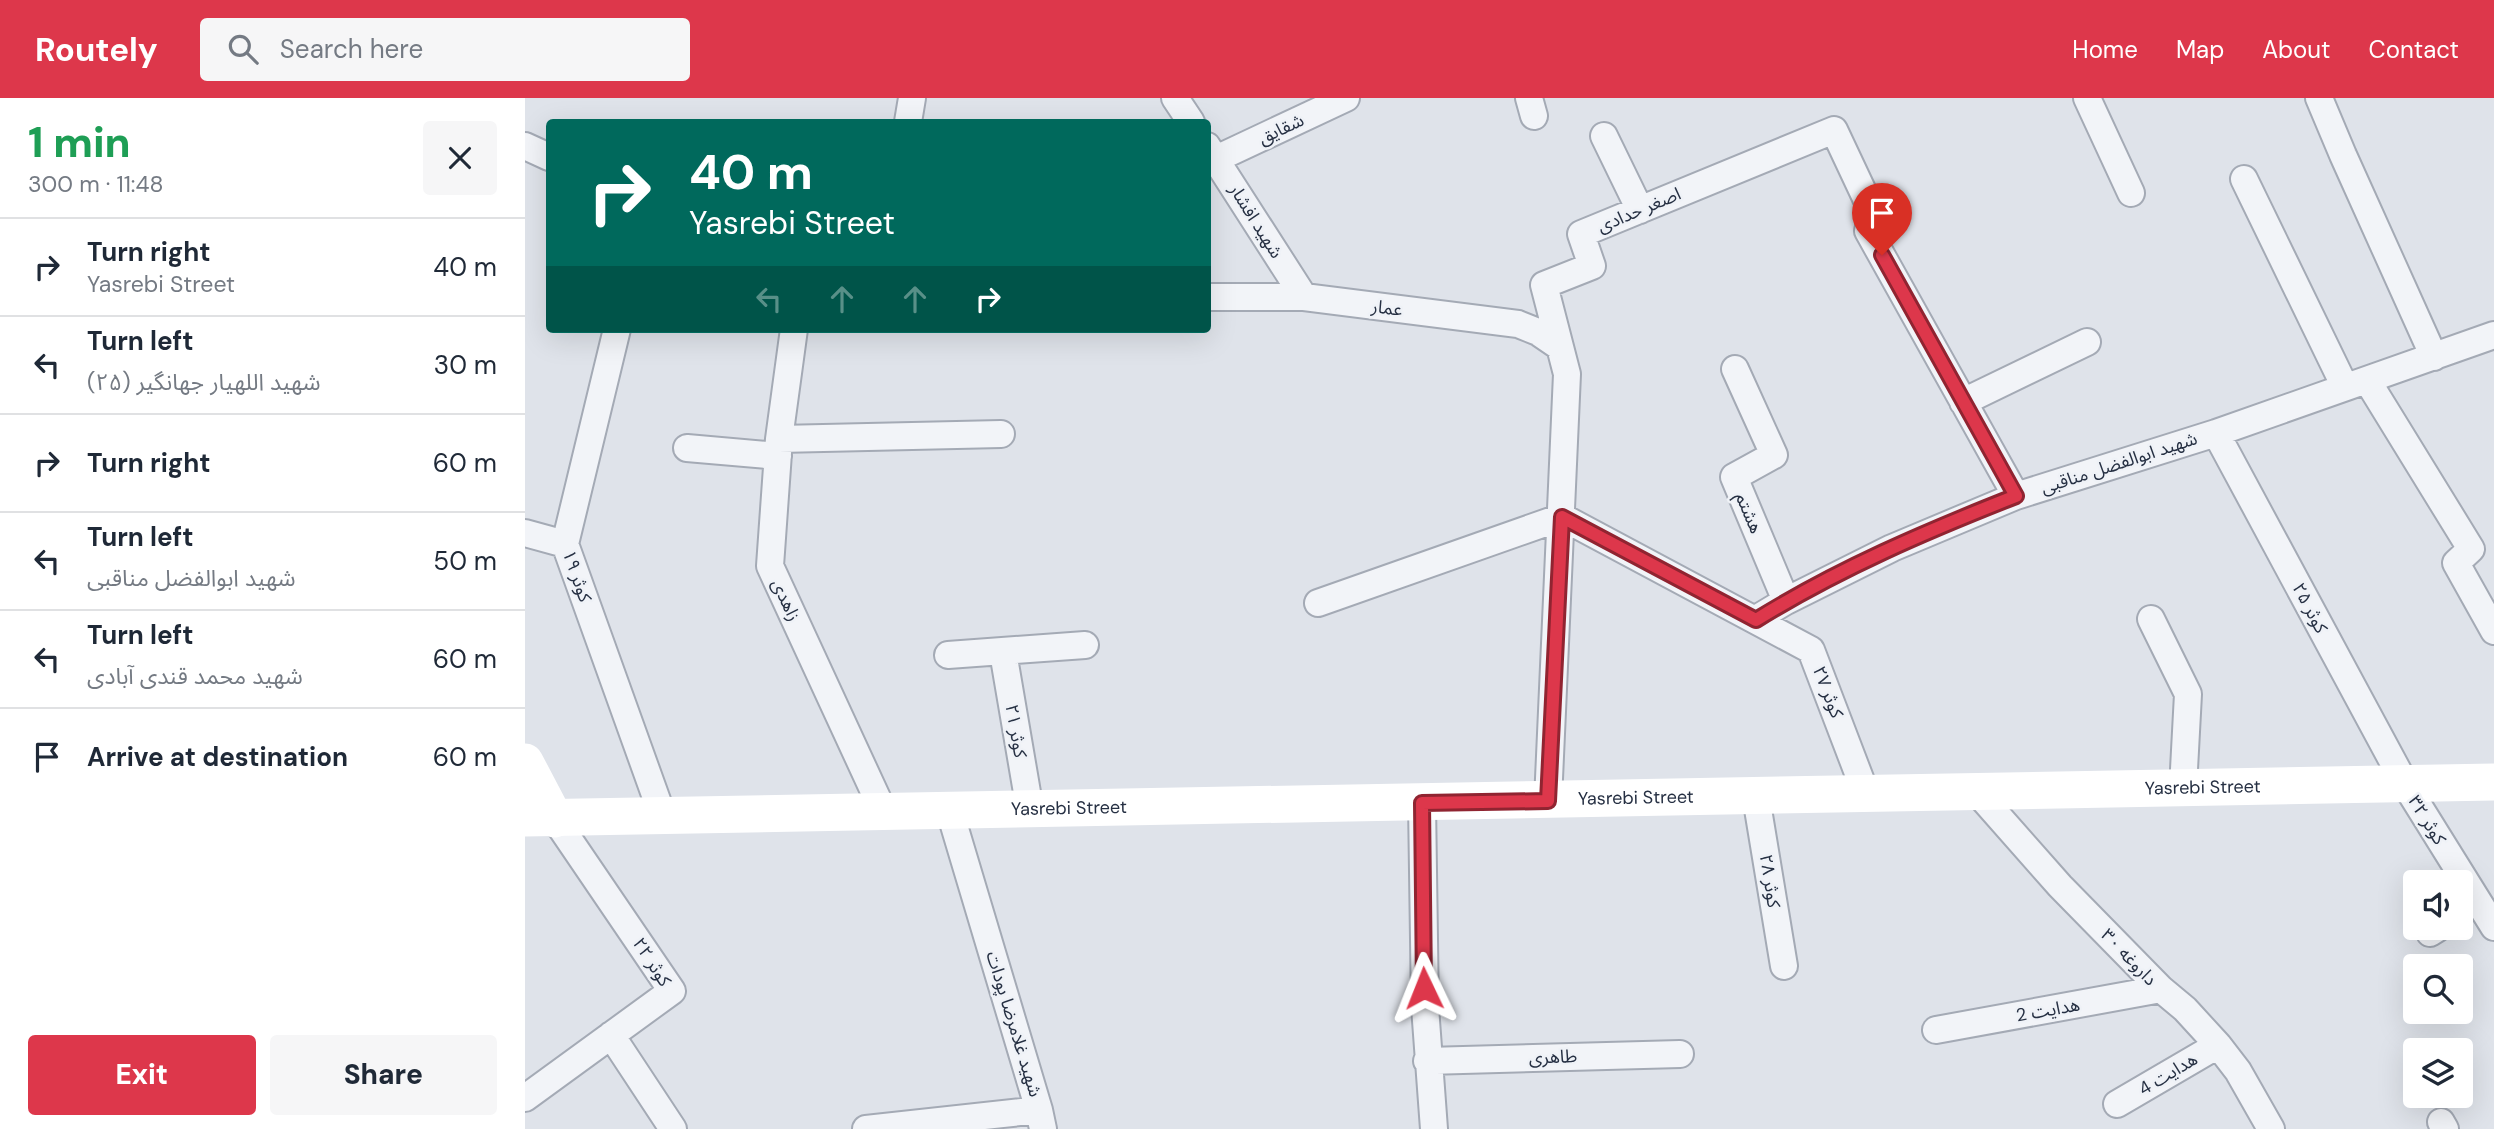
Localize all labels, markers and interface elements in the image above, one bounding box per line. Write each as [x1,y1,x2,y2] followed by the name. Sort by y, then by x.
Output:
[200,18,690,81] search box
[35,28,158,71] text: Routely
[224,30,262,68] icon: search
[280,32,423,66] text: Search here
[2072,34,2138,65] text: Home
[2176,34,2224,65] text: Map
[2262,34,2331,65] text: About
[2369,34,2459,65] text: Contact
[1254,108,1308,150] street label: شقایق
[28,115,131,170] text: 1 min
[423,121,497,195] button: close
[689,140,813,204] text: 40 m
[574,147,665,238] icon: right
[28,169,163,199] text: 300 m · 11:48
[1223,178,1288,263] street label: شهید افشار
[1594,182,1684,238] street label: اصغر حدادی
[1852,183,1912,255] pin
[1863,194,1901,232] icon: arrive
[689,202,895,244] text: Yasrebi Street
[87,235,211,269] text: Turn right
[28,248,66,286] icon: right
[433,250,497,284] text: 40 m
[87,269,235,299] text: Yasrebi Street
[750,280,788,318] icon: left
[823,280,861,318] icon: ahead
[896,280,934,318] icon: ahead
[969,280,1007,318] icon: right
[1369,294,1404,322] street label: عمار
[87,324,194,358] text: Turn left
[28,346,66,384] icon: left
[434,348,497,382] text: 30 m
[87,367,321,397] text: شهید اللهیار جهانگیر (۲۵)
[2038,426,2200,500] street label: شهید ابوالفضل مناقبی
[28,444,66,482] icon: right
[87,446,211,480] text: Turn right
[433,446,497,480] text: 60 m
[1729,489,1768,538] street label: هشتم
[87,520,194,554] text: Turn left
[28,542,66,580] icon: left
[433,544,497,578] text: 50 m
[557,547,597,606] street label: کوثر ۱۹
[87,563,295,593] text: شهید ابوالفضل مناقبی
[766,575,806,625] street label: زاهدی
[2287,579,2333,638] street label: کوثر ۲۵
[87,618,194,652] text: Turn left
[28,640,66,678] icon: left
[433,642,497,676] text: 60 m
[87,661,303,691] text: شهید محمد قندی آبادی
[1807,663,1849,722] street label: کوثر ۲۷
[1000,702,1033,760] street label: کوثر ۲۱
[28,738,66,776] icon: arrive
[87,740,348,774] text: Arrive at destination
[433,740,497,774] text: 60 m
[2145,774,2261,800] street label: Yasrebi Street
[1578,785,1694,811] street label: Yasrebi Street
[2403,791,2452,850] street label: کوثر ۳۲
[1011,795,1127,821] street label: Yasrebi Street
[1754,853,1786,910] street label: کوثر ۲۸
[2403,870,2473,1108] map controls
[2403,870,2473,940] button: sound
[2096,923,2162,991] street label: داروغه ۳۰
[627,933,677,992] street label: کوثر ۲۲
[980,948,1048,1100] street label: شهید غلامرضا پودات
[1387,951,1461,1025] position arrow
[2403,954,2473,1024] button: search
[2014,993,2082,1027] street label: هدایت 2
[28,1035,256,1115] button: Exit
[270,1035,497,1115] button: Share
[2403,1038,2473,1108] button: layers
[1528,1044,1578,1070] street label: طاهری
[2134,1047,2202,1101] street label: هدایت 4

